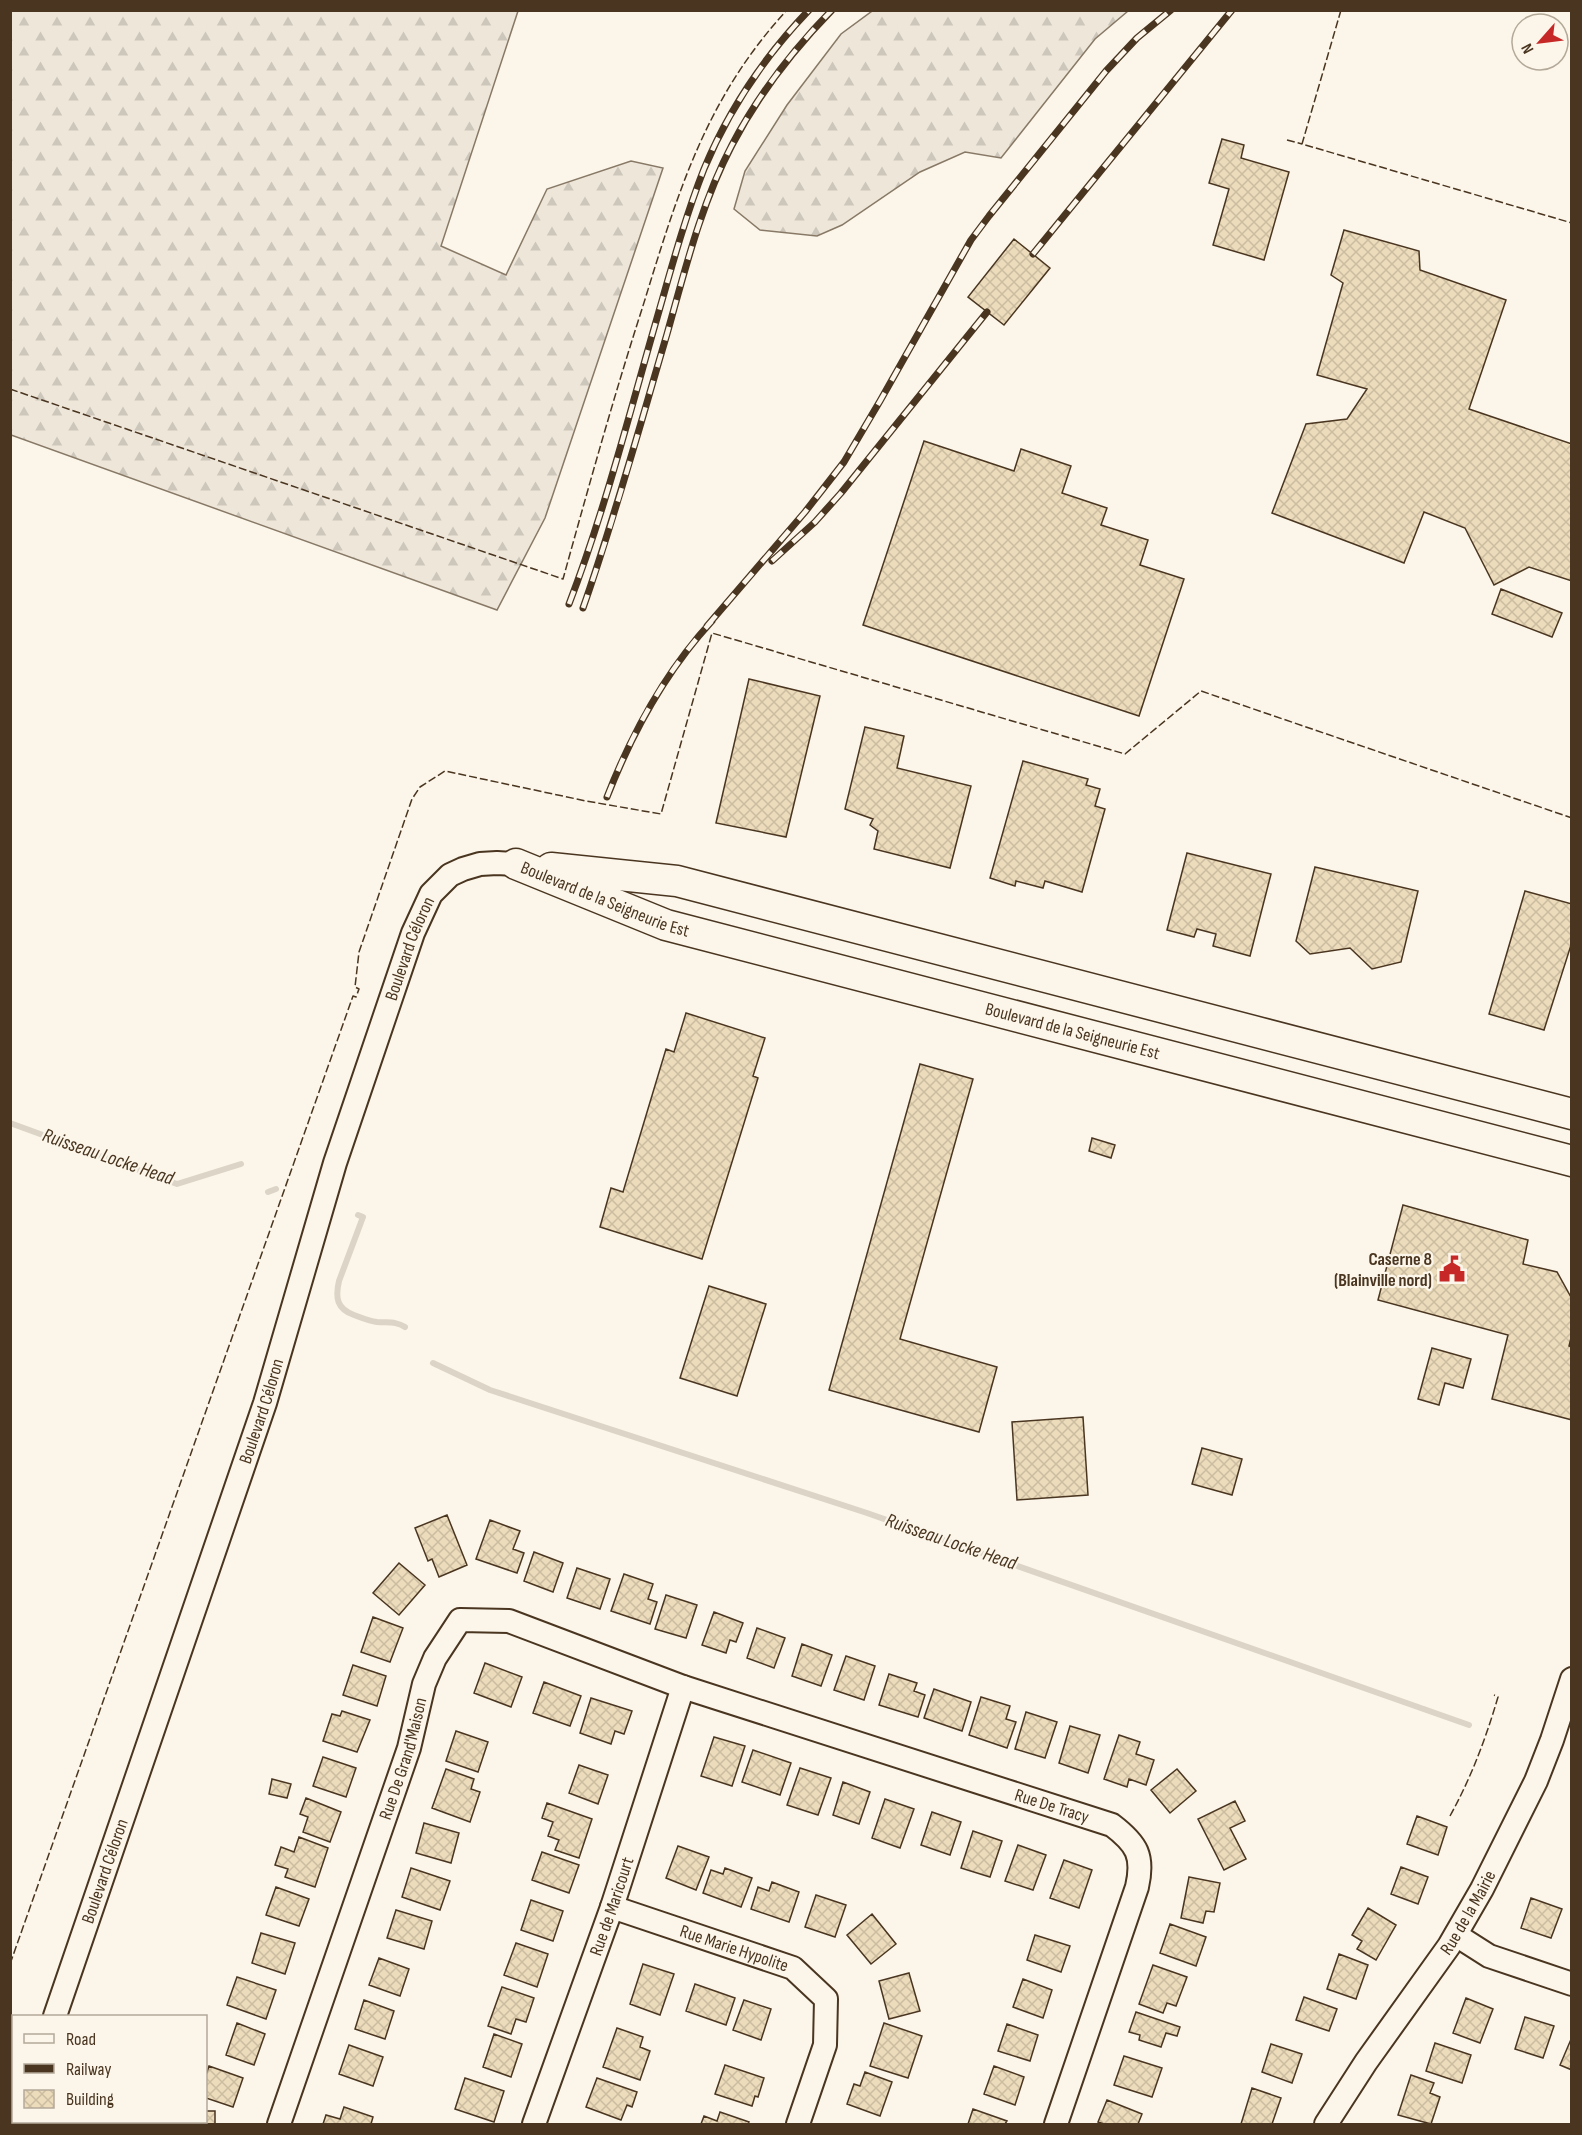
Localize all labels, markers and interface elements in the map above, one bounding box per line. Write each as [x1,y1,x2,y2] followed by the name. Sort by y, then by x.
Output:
[1510,12,1570,72] north arrow
[1518,40,1538,57] text: N
[518,857,692,941] street label: Boulevard de la Seigneurie Est
[380,893,439,1003] street label: Boulevard Céloron
[983,998,1162,1064] street label: Boulevard de la Seigneurie Est
[39,1123,178,1191] water label: Ruisseau Locke Head
[1334,1249,1432,1291] place label: Caserne 8 (Blainville nord)
[1437,1254,1467,1284] public building icon: Caserne 8 (Blainville nord)
[234,1356,288,1467] street label: Boulevard Céloron
[882,1508,1021,1576] water label: Ruisseau Locke Head
[375,1696,431,1822] street label: Rue De Grand'Maison
[1012,1784,1092,1827] street label: Rue De Tracy
[77,1816,132,1926] street label: Boulevard Céloron
[585,1854,638,1959] street label: Rue de Maricourt
[1436,1867,1500,1959] street label: Rue de la Mairie
[677,1920,791,1976] street label: Rue Marie Hypolite
[12,2015,207,2123] legend
[66,2029,96,2050] text: Road
[66,2059,111,2080] text: Railway
[66,2089,114,2110] text: Building

